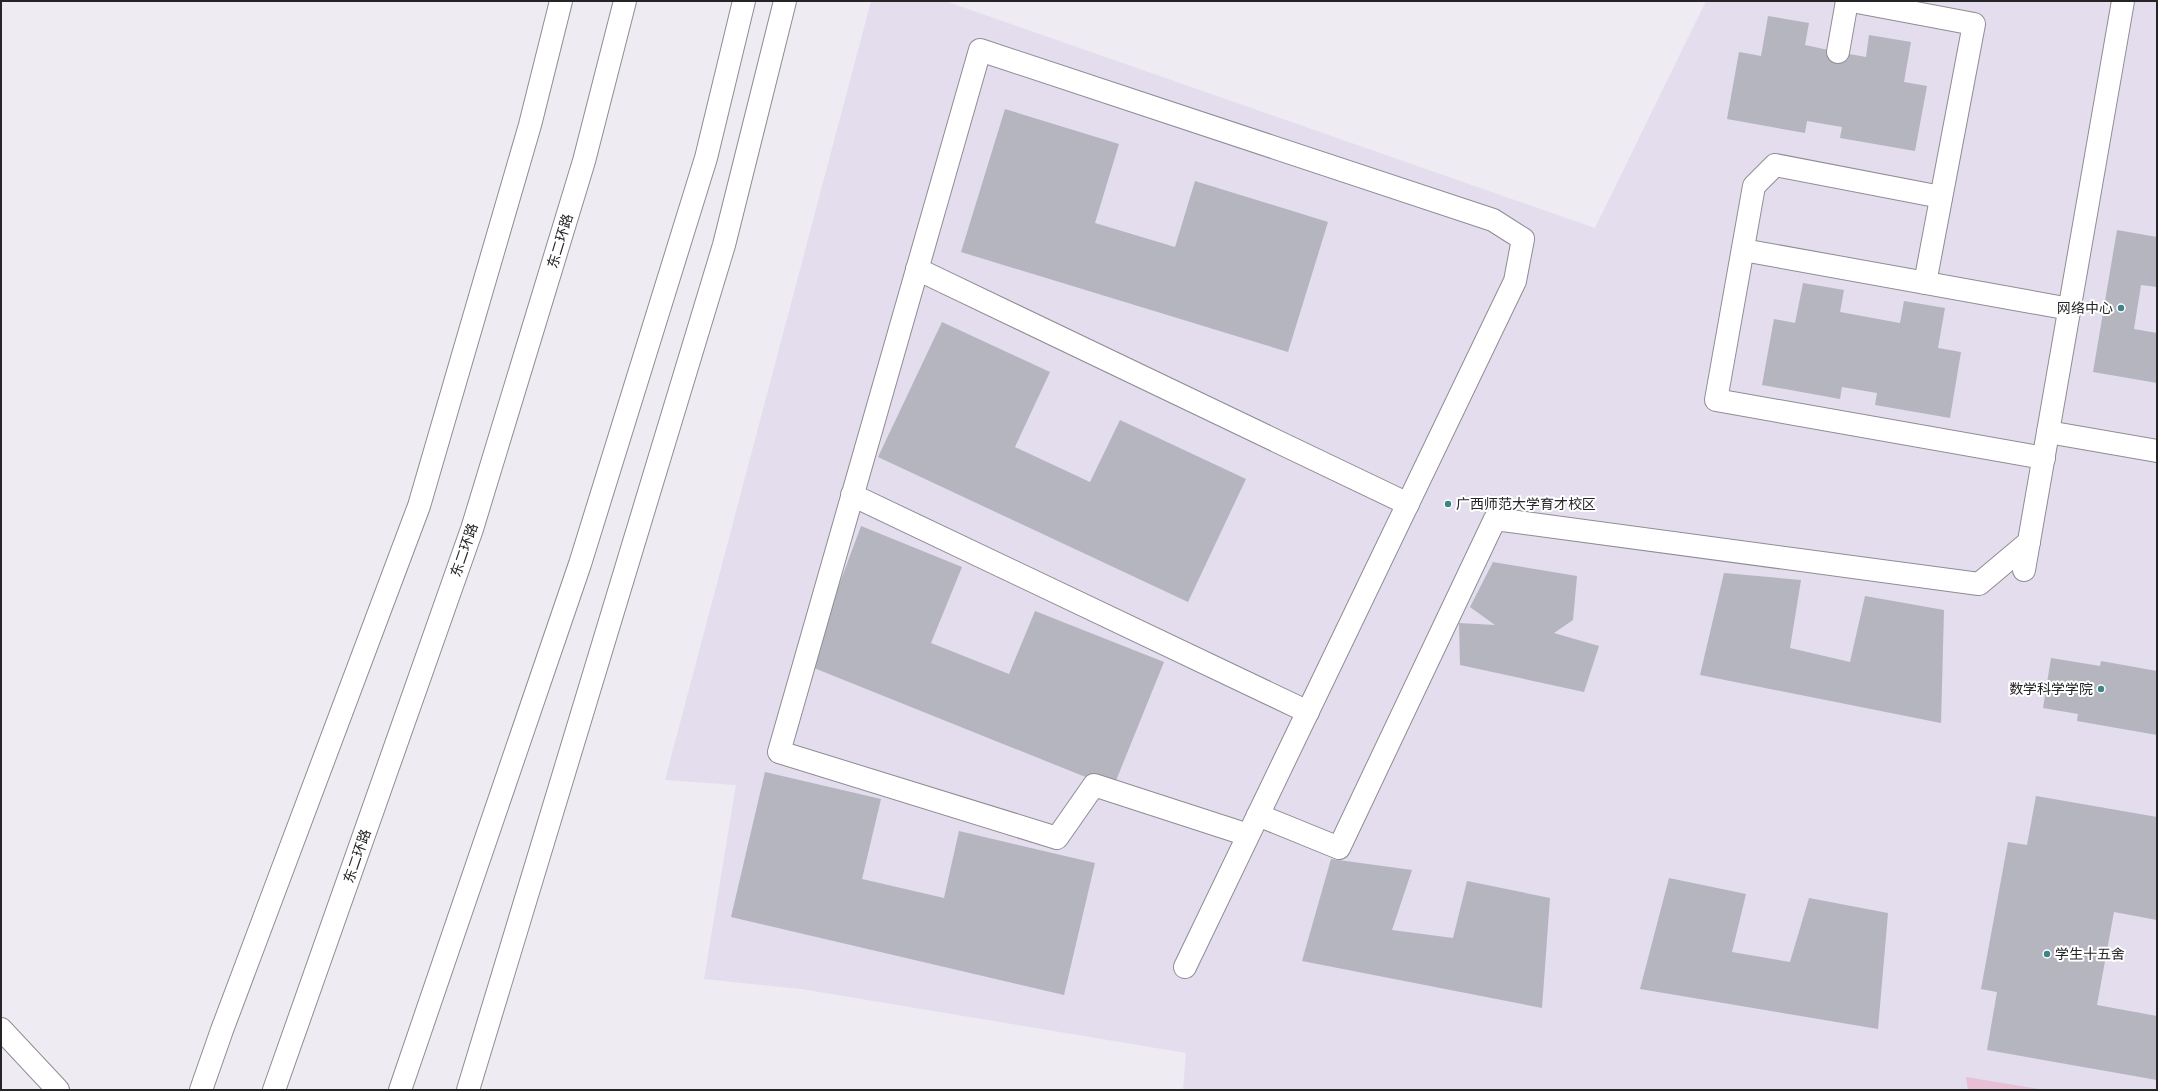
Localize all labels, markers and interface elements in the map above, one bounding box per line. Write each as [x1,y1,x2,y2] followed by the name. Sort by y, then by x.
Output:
[542,211,578,271] street label: 东二环路
[2057,298,2113,318] place label: 网络中心
[2116,303,2126,313] marker: 网络中心
[1456,494,1596,514] place label: 广西师范大学育才校区
[1443,499,1453,509] marker: 广西师范大学育才校区
[445,520,483,580] street label: 东二环路
[2009,679,2093,699] place label: 数学科学学院
[2096,684,2106,694] marker: 数学科学学院
[338,826,376,886] street label: 东二环路
[2055,944,2125,964] place label: 学生十五舍
[2042,949,2052,959] marker: 学生十五舍

